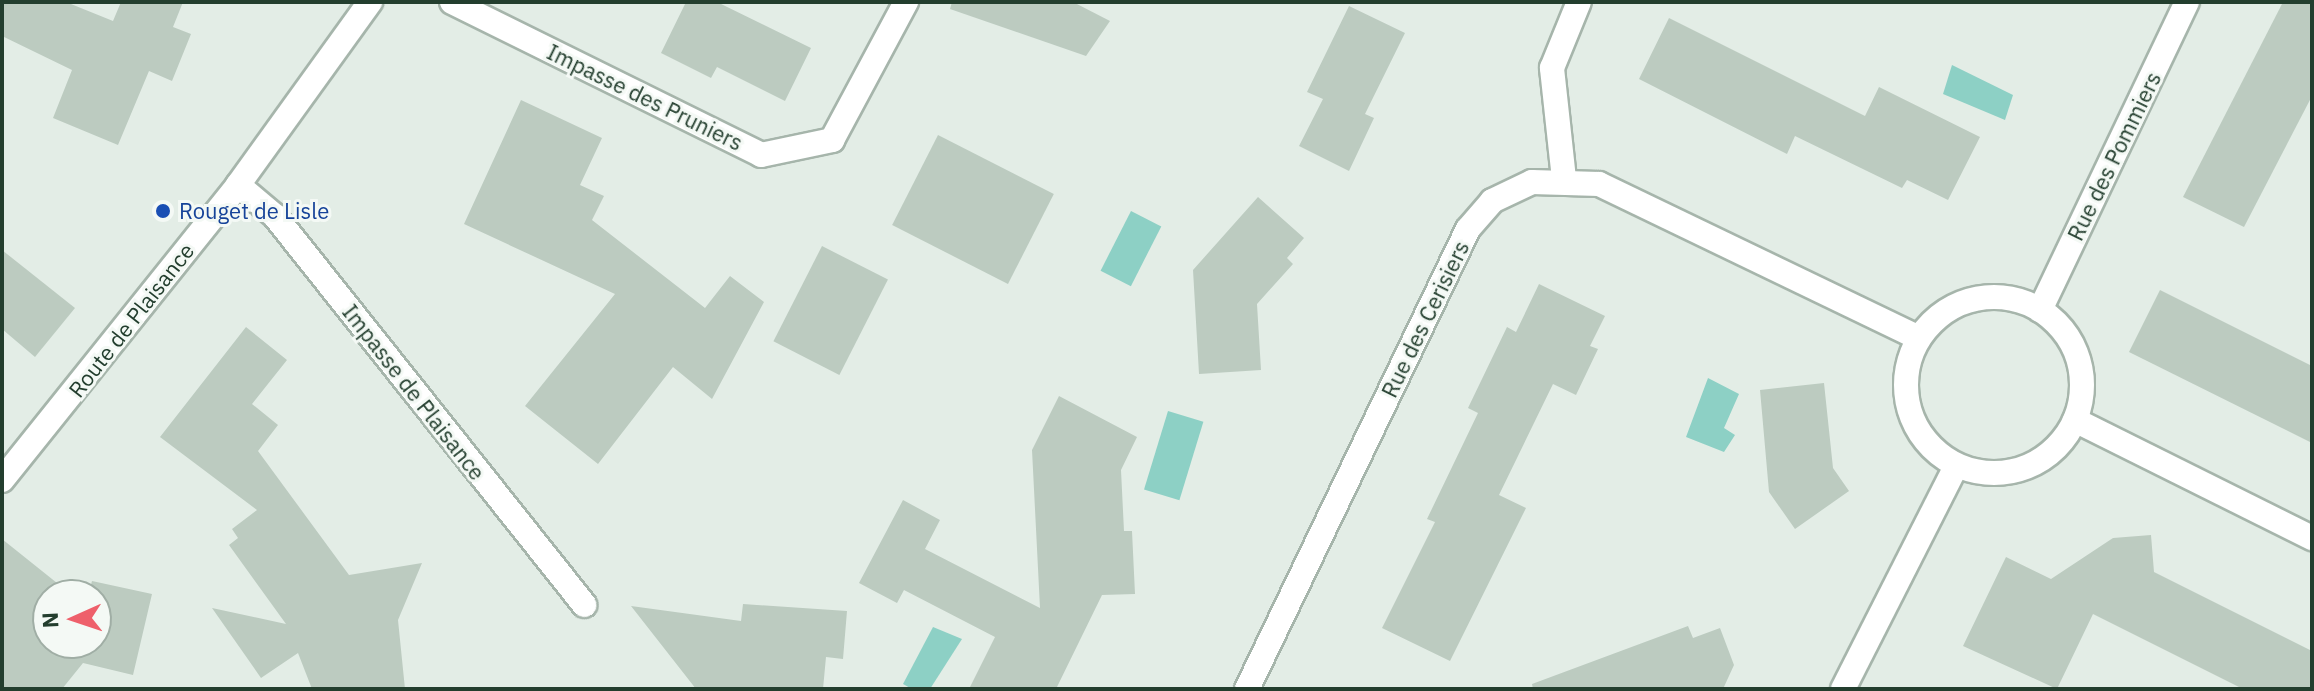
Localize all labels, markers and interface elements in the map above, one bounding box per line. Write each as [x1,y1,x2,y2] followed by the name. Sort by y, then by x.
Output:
[543,38,747,156] street label: Impasse des Pruniers
[2062,67,2166,245] street label: Rue des Pommiers
[179,198,329,224] place label: Rouget de Lisle
[154,202,172,220] marker: Rouget de Lisle
[1376,236,1474,402] street label: Rue des Cerisiers
[63,238,199,402] street label: Route de Plaisance
[337,299,491,485] street label: Impasse de Plaisance
[32,579,112,659] north arrow
[35,611,64,629] text: N

